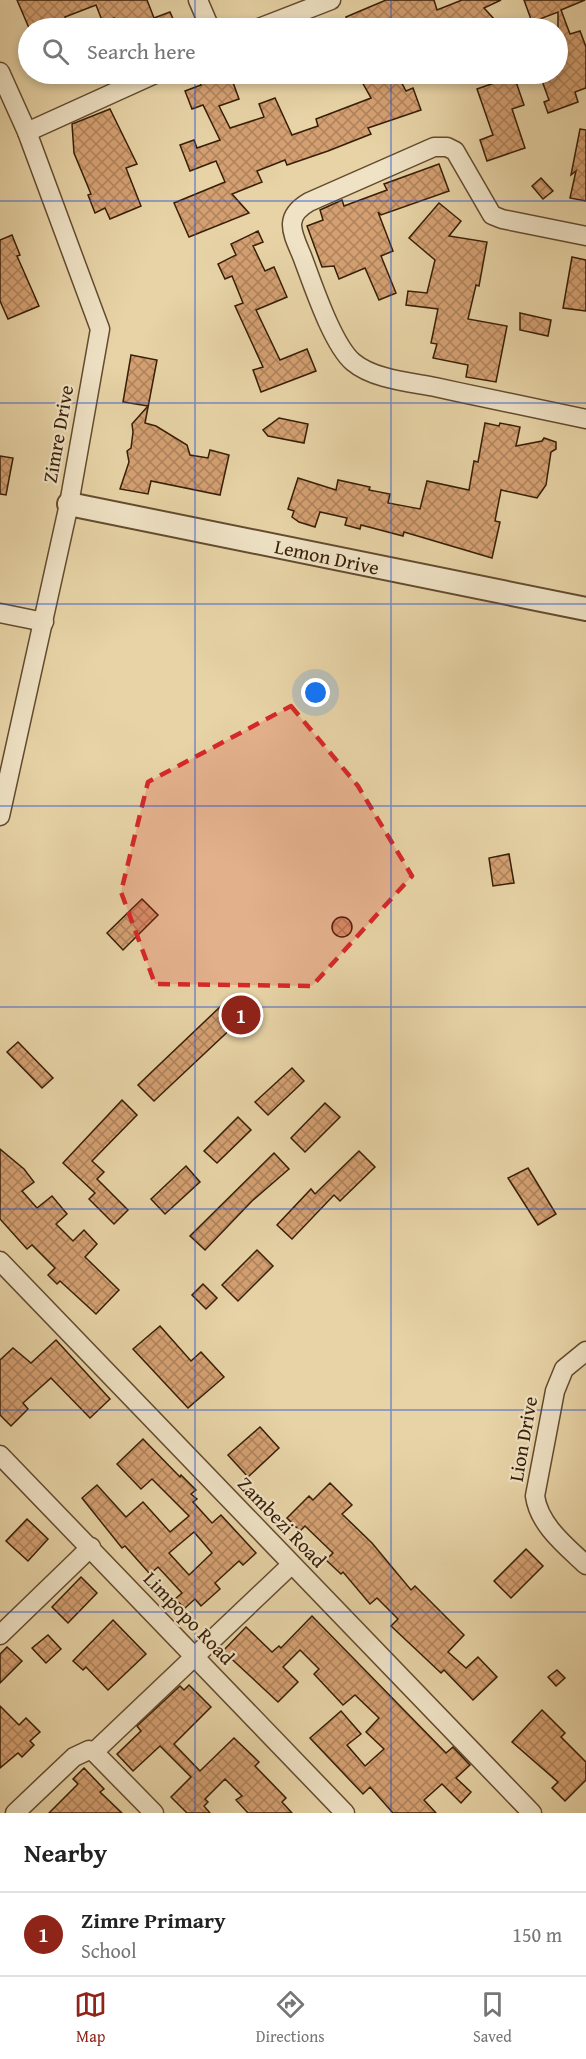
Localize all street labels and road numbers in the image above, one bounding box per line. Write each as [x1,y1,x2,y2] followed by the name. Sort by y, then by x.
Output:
[35,383,80,485] street label: Zimre Drive
[272,531,382,582] street label: Lemon Drive
[501,1394,544,1484] street label: Lion Drive
[231,1470,334,1574] street label: Zambezi Road
[137,1564,242,1671] street label: Limpopo Road

